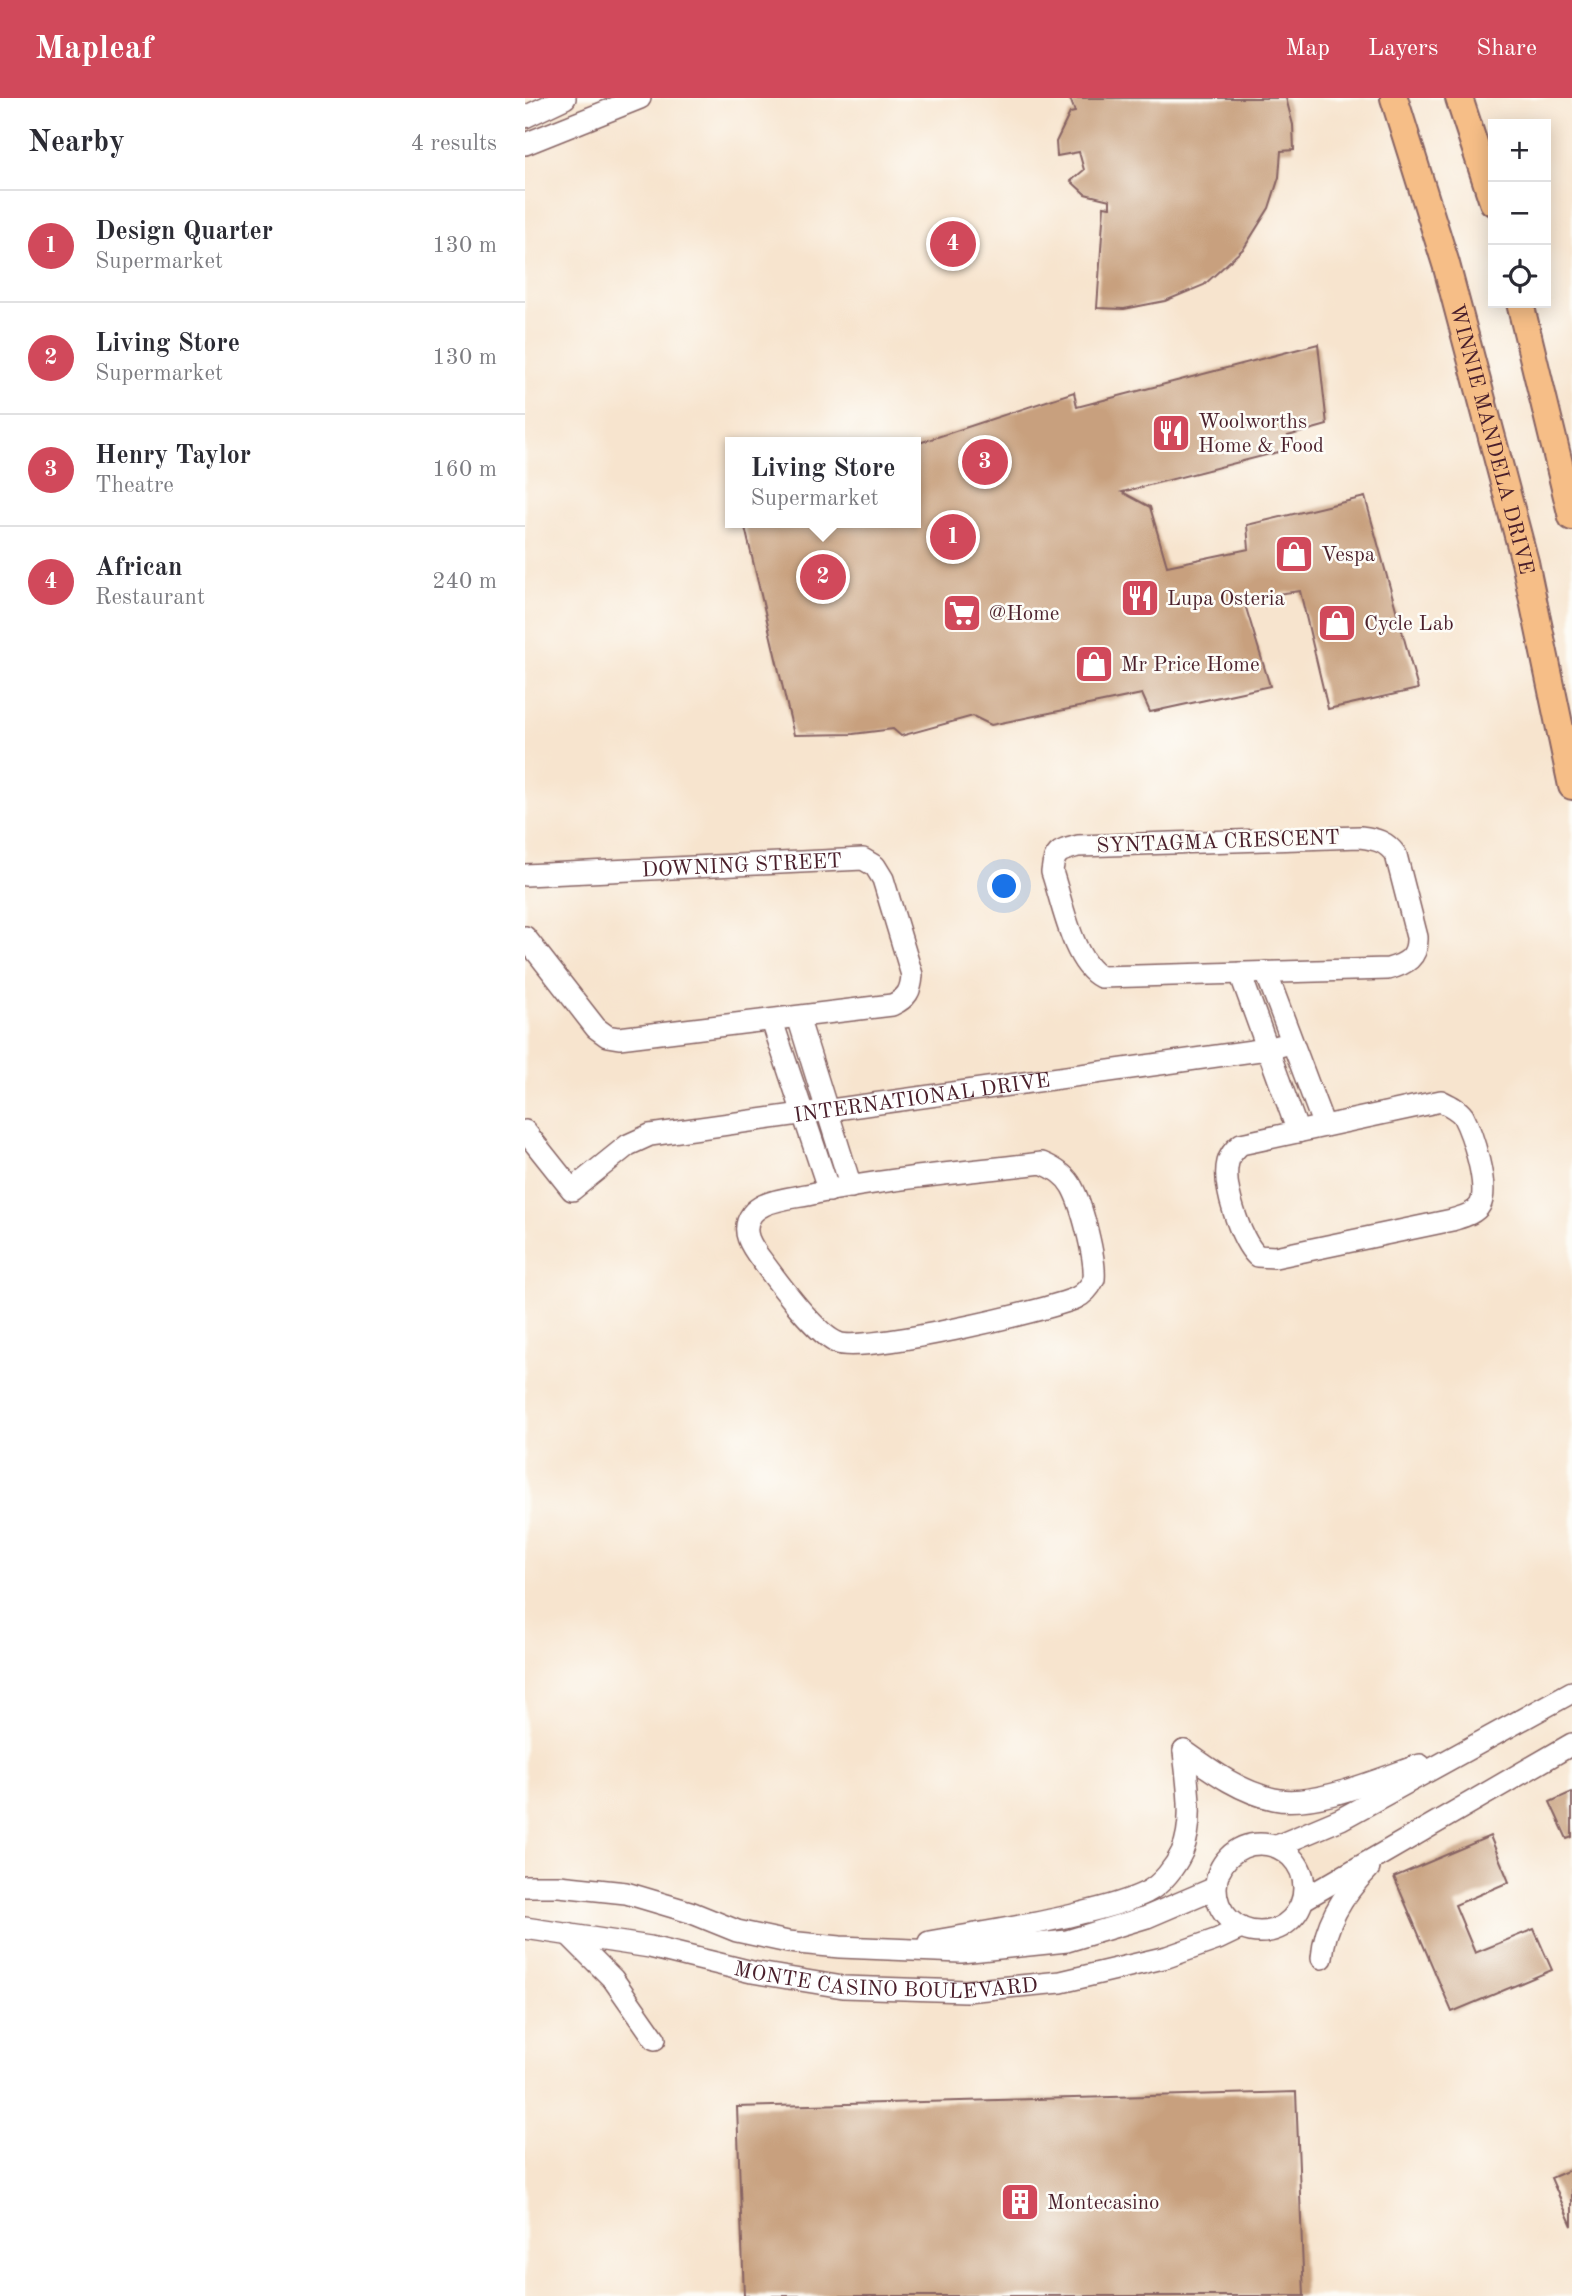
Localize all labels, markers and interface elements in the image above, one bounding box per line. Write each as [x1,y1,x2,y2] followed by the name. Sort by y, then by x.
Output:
[35,33,153,66] text: Mapleaf
[1286,37,1330,61] text: Map
[1368,37,1438,61] text: Layers
[1476,37,1537,61] text: Share
[1488,119,1551,308] map controls
[1488,119,1551,182] button: +
[28,128,125,158] text: Nearby
[411,132,497,155] text: 4 results
[1488,182,1551,245] button: −
[930,218,976,270] pin: 4
[95,219,273,245] text: Design Quarter
[44,234,58,257] text: 1
[432,234,497,257] text: 130 m
[1488,245,1551,308] button: locate
[95,250,223,273] text: Supermarket
[1445,302,1536,576] street label: WINNIE MANDELA DRIVE
[95,331,240,357] text: Living Store
[44,346,58,369] text: 2
[432,346,497,369] text: 130 m
[95,362,223,385] text: Supermarket
[1150,412,1192,454] restaurant icon: Woolworths Home & Food
[1198,412,1324,457] place label: Woolworths Home & Food
[962,436,1008,488] pin: 3
[725,437,921,528] popup
[95,443,251,469] text: Henry Taylor
[751,456,895,482] text: Living Store
[44,458,58,481] text: 3
[432,458,497,481] text: 160 m
[95,474,174,497] text: Theatre
[751,487,879,510] text: Supermarket
[930,511,976,563] pin: 1
[1273,533,1315,575] shop icon: Vespa
[1321,545,1375,566] place label: Vespa
[800,551,846,603] pin: 2
[95,555,183,581] text: African
[44,570,58,593] text: 4
[432,570,497,593] text: 240 m
[1119,577,1161,619] restaurant icon: Lupa Osteria
[95,586,205,609] text: Restaurant
[1167,589,1285,610] place label: Lupa Osteria
[941,592,983,634] supermarket icon: @Home
[1316,602,1358,644] shop icon: Cycle Lab
[989,604,1060,625] place label: @Home
[1364,614,1454,635] place label: Cycle Lab
[1073,643,1115,685] shop icon: Mr Price Home
[1121,655,1260,676] place label: Mr Price Home
[1096,828,1340,857] street label: SYNTAGMA CRESCENT
[641,851,843,881] street label: DOWNING STREET
[987,869,1021,903] your location
[793,1070,1052,1127] street label: INTERNATIONAL DRIVE
[732,1959,1039,2003] street label: MONTE CASINO BOULEVARD
[999,2181,1041,2223] building icon: Montecasino
[1047,2193,1159,2214] place label: Montecasino

